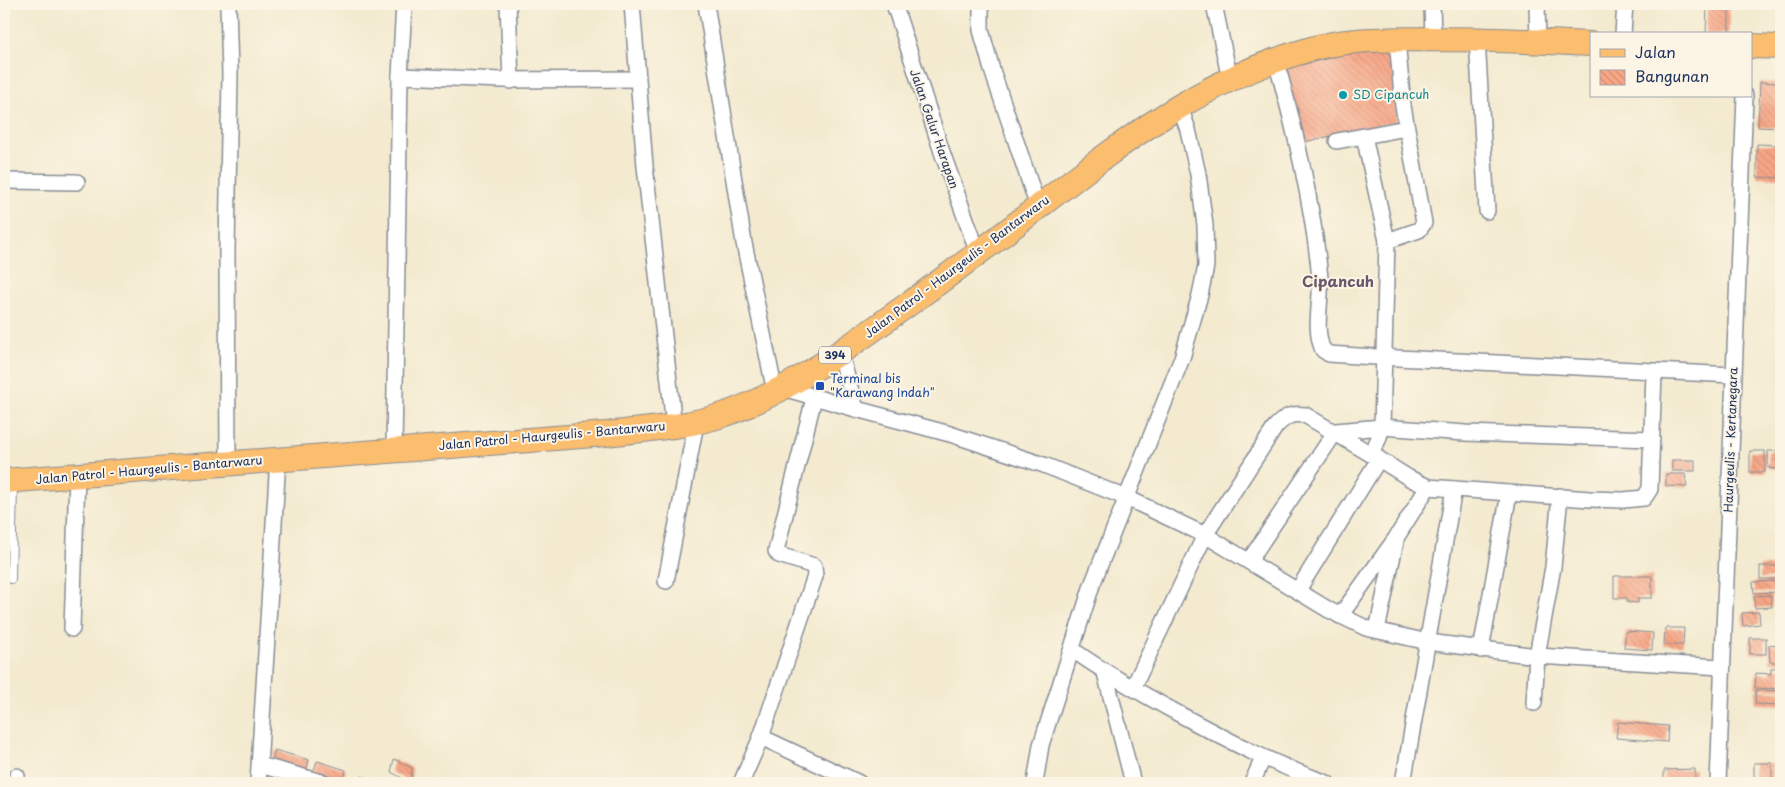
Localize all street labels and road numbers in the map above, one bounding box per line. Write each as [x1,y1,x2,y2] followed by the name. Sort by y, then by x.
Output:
[906,67,964,191] street label: Jalan Galur Harapan
[860,191,1053,342] street label: Jalan Patrol - Haurgeulis - Bantarwaru
[819,346,851,364] road number: 394
[1718,367,1742,513] street label: Haurgeulis - Kertanegara
[438,416,666,454] street label: Jalan Patrol - Haurgeulis - Bantarwaru
[35,450,263,488] street label: Jalan Patrol - Haurgeulis - Bantarwaru

